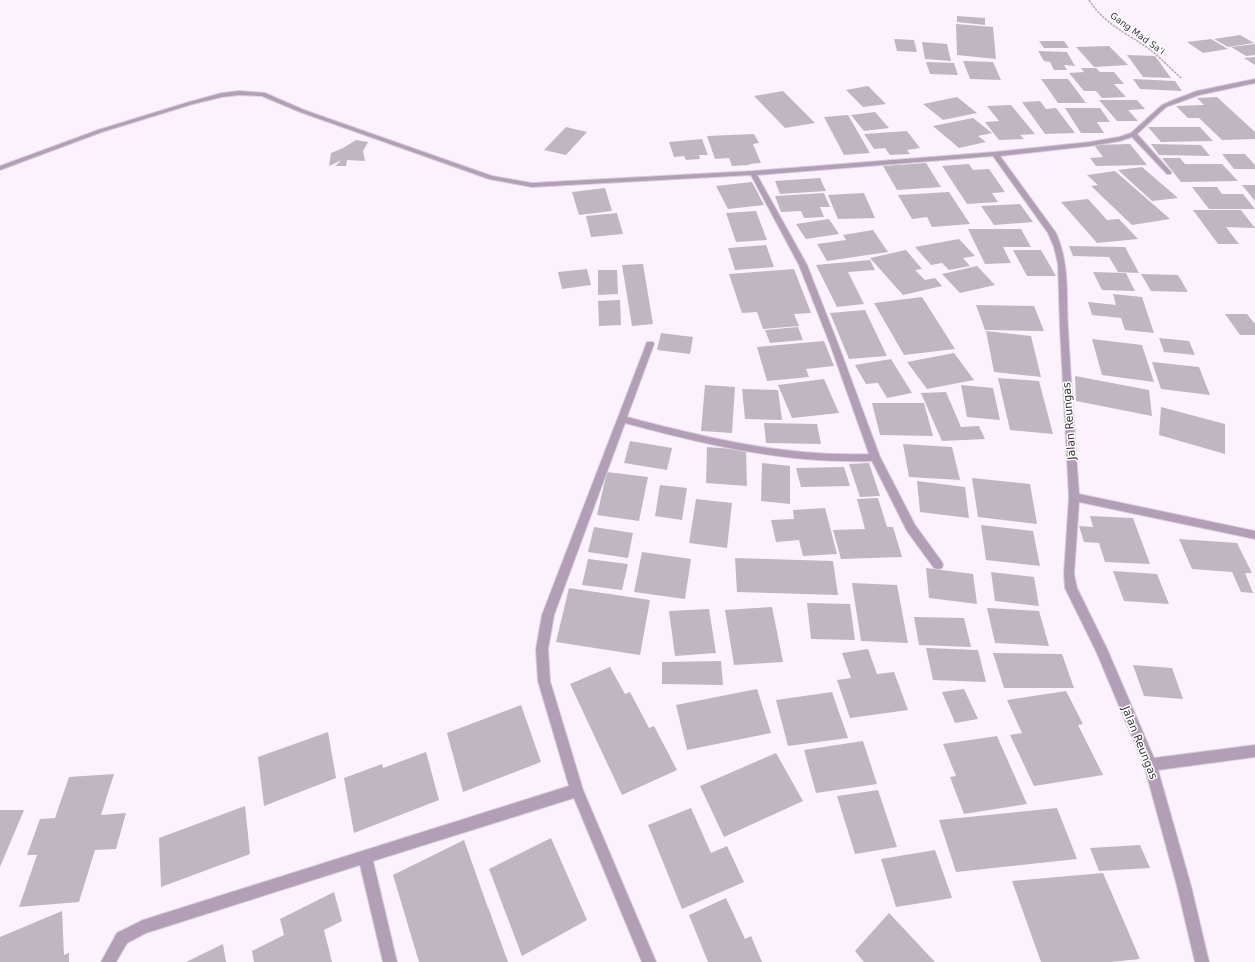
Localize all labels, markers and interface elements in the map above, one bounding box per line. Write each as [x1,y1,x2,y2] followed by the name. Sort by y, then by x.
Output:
[1108,11,1166,57] street label: Gang Mad Sa'i
[1061,382,1079,460] street label: Jalan Reungas
[1118,705,1160,781] street label: Jalan Reungas

